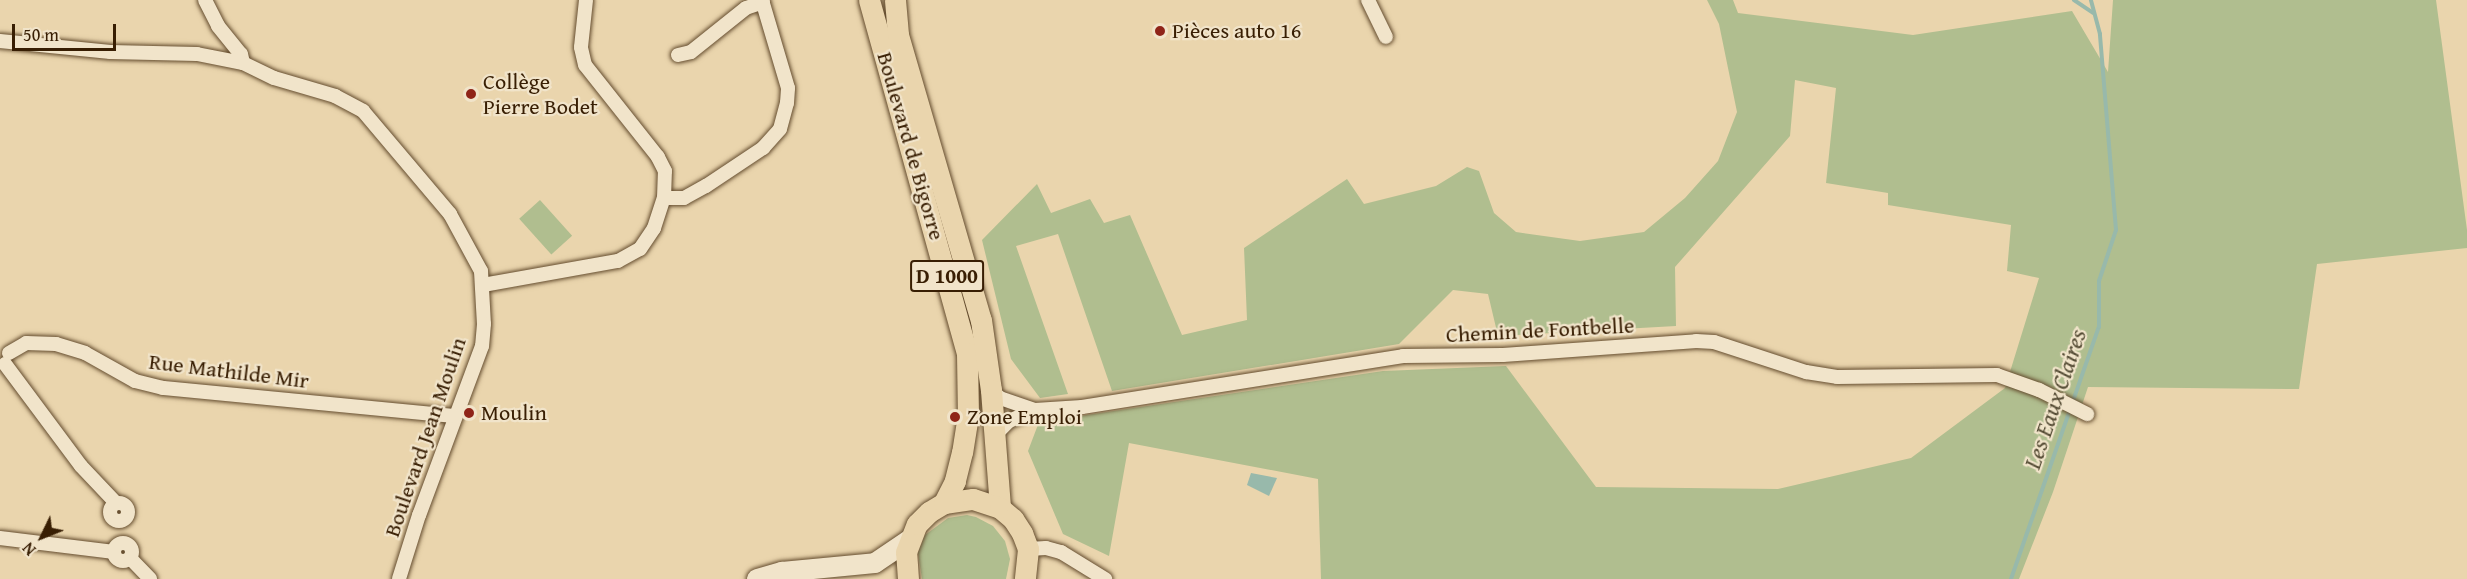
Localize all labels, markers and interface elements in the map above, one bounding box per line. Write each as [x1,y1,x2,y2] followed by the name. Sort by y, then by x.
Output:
[15,12,118,50] scale bar
[1172,18,1301,44] place label: Pièces auto 16
[23,21,59,48] text: 50 m
[1153,24,1167,38] marker: Pièces auto 16
[872,49,950,243] street label: Boulevard de Bigorre
[483,68,598,119] place label: Collège Pierre Bodet
[464,87,478,101] marker: Collège Pierre Bodet
[910,258,984,294] road number: D 1000
[1445,312,1635,348] street label: Chemin de Fontbelle
[2018,325,2092,473] water label: Les Eaux Claires
[378,334,472,540] street label: Boulevard Jean Moulin
[148,348,310,394] street label: Rue Mathilde Mir
[481,400,547,426] place label: Moulin
[967,404,1082,430] place label: Zone Emploi
[462,406,476,420] marker: Moulin
[948,410,962,424] marker: Zone Emploi
[12,507,72,567] north arrow
[16,537,41,561] text: N

